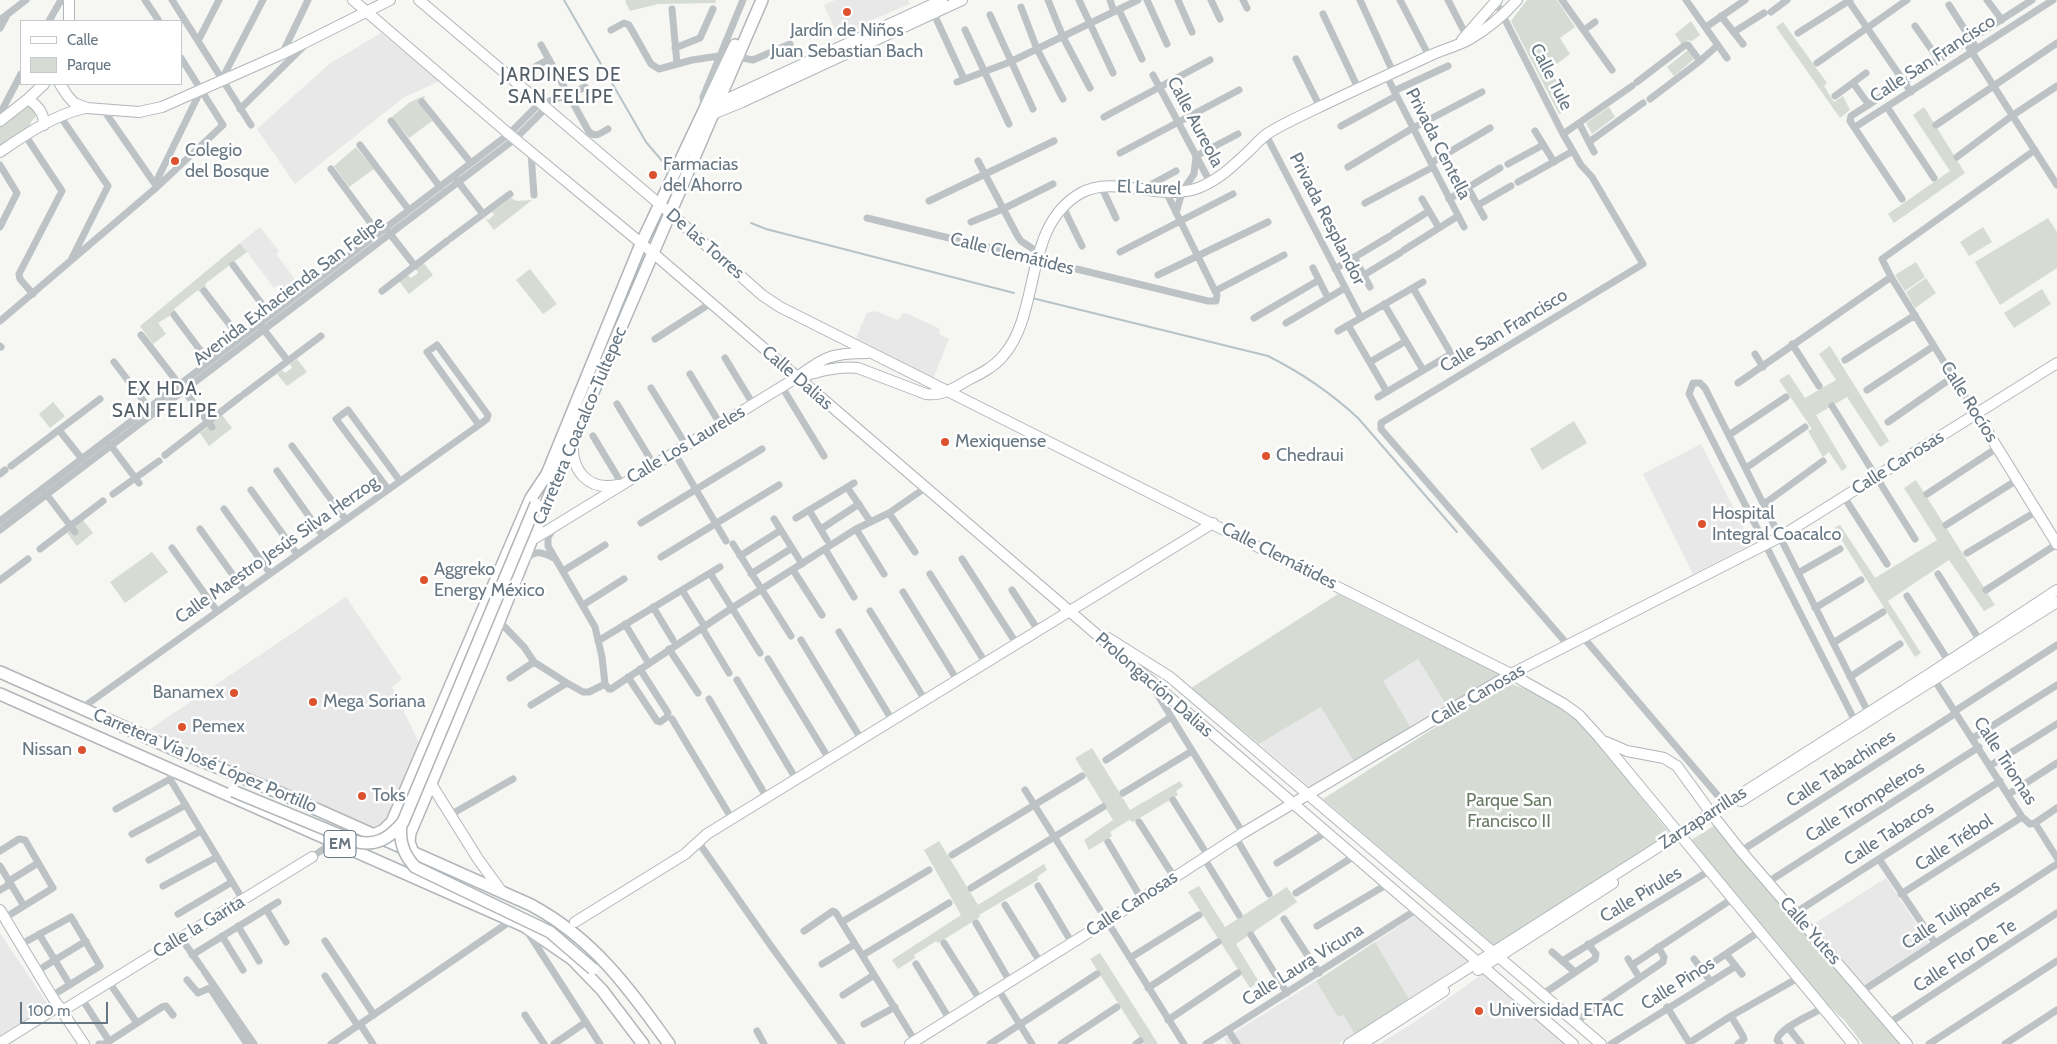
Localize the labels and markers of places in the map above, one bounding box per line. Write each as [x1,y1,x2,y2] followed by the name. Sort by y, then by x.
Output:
[841,6,853,18] marker: Jardín de Niños Juan Sebastian Bach
[771,20,923,62] place label: Jardín de Niños Juan Sebastian Bach
[185,140,269,182] place label: Colegio del Bosque
[663,154,742,196] place label: Farmacias del Ahorro
[169,155,181,167] marker: Colegio del Bosque
[647,169,659,181] marker: Farmacias del Ahorro
[955,431,1046,453] place label: Mexiquense
[939,436,951,448] marker: Mexiquense
[1276,445,1343,467] place label: Chedraui
[1260,450,1272,462] marker: Chedraui
[1712,503,1841,546] place label: Hospital Integral Coacalco
[1696,518,1708,530] marker: Hospital Integral Coacalco
[434,559,545,602] place label: Aggreko Energy México
[418,574,430,586] marker: Aggreko Energy México
[152,682,224,704] place label: Banamex
[228,687,240,699] marker: Banamex
[323,691,426,713] place label: Mega Soriana
[307,696,319,708] marker: Mega Soriana
[192,716,245,738] place label: Pemex
[176,721,188,733] marker: Pemex
[22,739,72,761] place label: Nissan
[76,744,88,756] marker: Nissan
[372,785,406,807] place label: Toks
[356,790,368,802] marker: Toks
[1489,1000,1624,1022] place label: Universidad ETAC
[1473,1005,1485,1017] marker: Universidad ETAC

